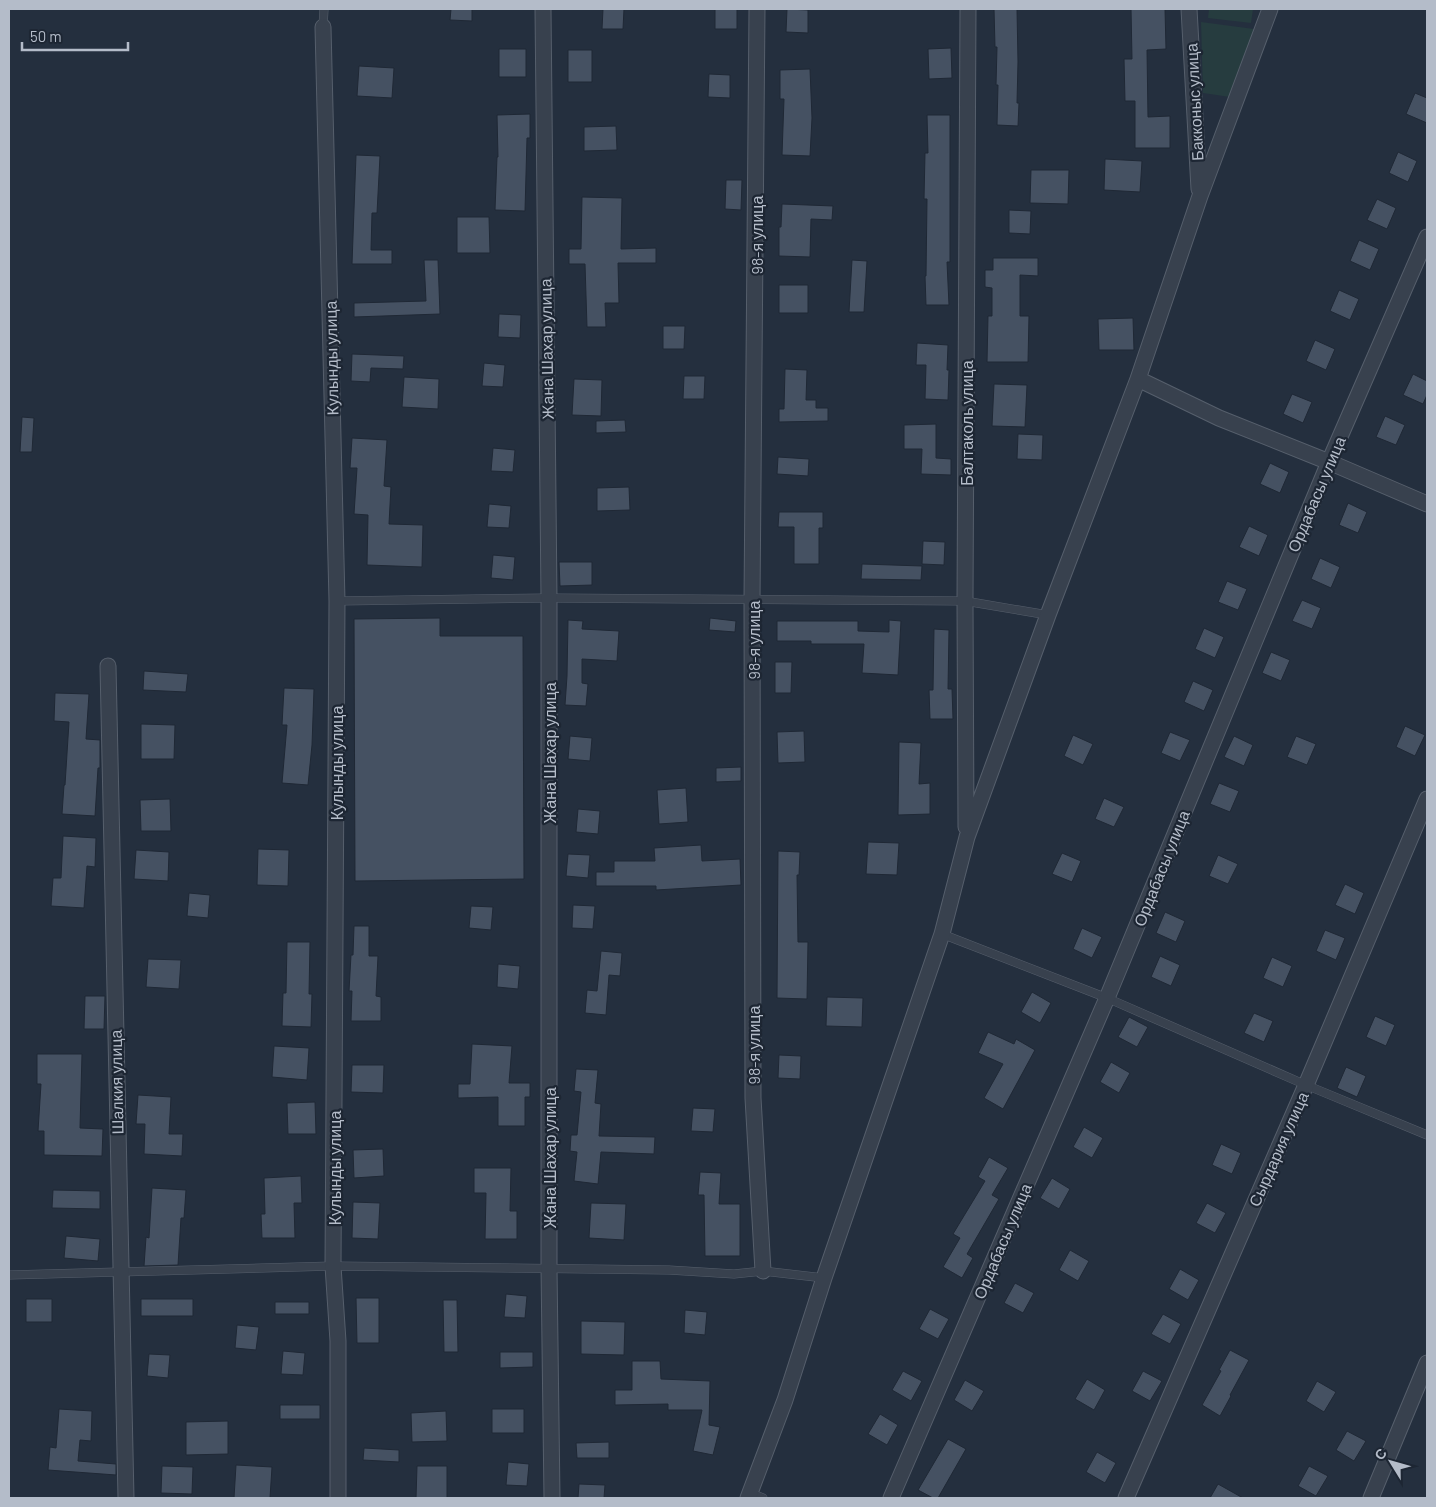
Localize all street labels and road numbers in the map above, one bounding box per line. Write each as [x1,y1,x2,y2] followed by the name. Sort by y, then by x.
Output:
[1181,42,1207,161] street label: Бакконыс улица
[747,195,766,274] street label: 98-я улица
[535,278,557,420] street label: Жана Шахар улица
[320,300,341,415] street label: Кулынды улица
[957,360,976,486] street label: Балтаколь улица
[1283,433,1349,555] street label: Ордабасы улица
[744,600,763,679] street label: 98-я улица
[540,682,559,824] street label: Жана Шахар улица
[327,706,346,820] street label: Кулынды улица
[1129,807,1193,929] street label: Ордабасы улица
[744,1005,763,1084] street label: 98-я улица
[106,1029,126,1135] street label: Шалкия улица
[540,1087,559,1229] street label: Жана Шахар улица
[1244,1089,1312,1209] street label: Сырдария улица
[325,1111,344,1225] street label: Кулынды улица
[969,1180,1035,1302] street label: Ордабасы улица

